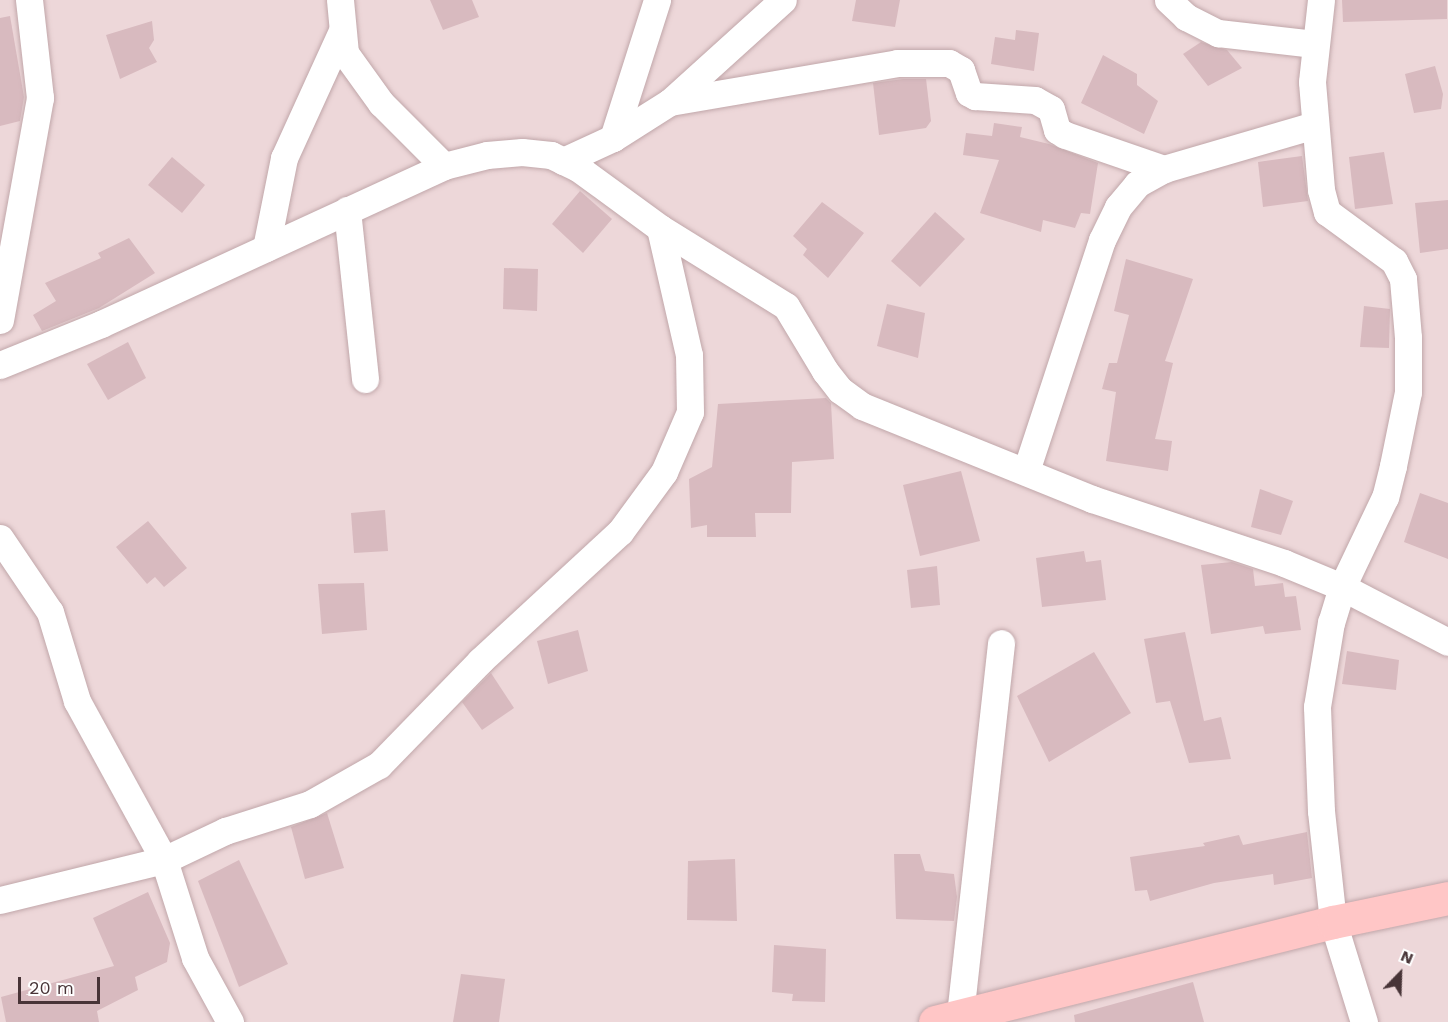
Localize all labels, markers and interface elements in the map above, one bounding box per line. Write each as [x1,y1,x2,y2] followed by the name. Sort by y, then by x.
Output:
[1370,944,1430,1004] north arrow
[1398,946,1416,968] text: N
[21,965,104,1003] scale bar
[29,977,74,998] text: 20 m

